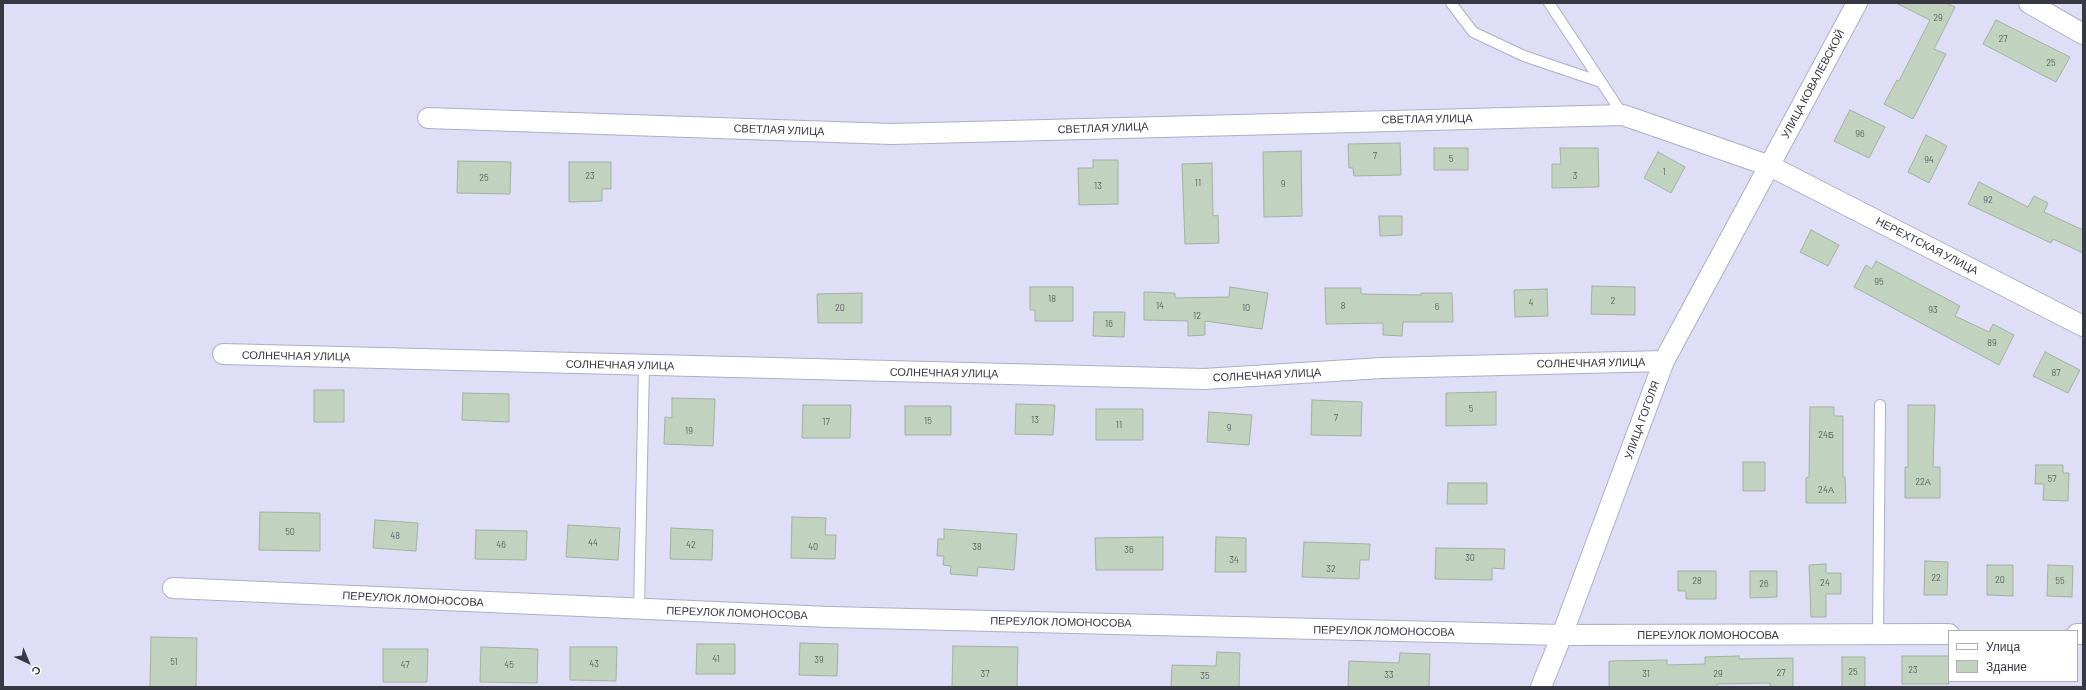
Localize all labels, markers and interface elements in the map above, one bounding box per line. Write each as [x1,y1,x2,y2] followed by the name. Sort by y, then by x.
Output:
[1933,13,1943,23] house number: 29
[1779,27,1847,141] street label: УЛИЦА КОВАЛЕВСКОЙ
[1998,34,2008,44] house number: 27
[2046,58,2056,68] house number: 25
[1381,112,1473,126] street label: СВЕТЛАЯ УЛИЦА
[1057,120,1149,136] street label: СВЕТЛАЯ УЛИЦА
[733,122,825,138] street label: СВЕТЛАЯ УЛИЦА
[1855,129,1865,139] house number: 96
[1373,151,1377,161] house number: 7
[1449,154,1453,164] house number: 5
[1924,155,1934,165] house number: 94
[1662,167,1666,177] house number: 1
[585,171,595,181] house number: 23
[1573,171,1577,181] house number: 3
[479,173,489,183] house number: 25
[1195,178,1201,188] house number: 11
[1281,179,1285,189] house number: 9
[1094,181,1102,191] house number: 13
[1983,195,1993,205] house number: 92
[1874,214,1980,278] street label: НЕРЕХТСКАЯ УЛИЦА
[1874,277,1884,287] house number: 95
[1048,294,1056,304] house number: 18
[1611,296,1615,306] house number: 2
[1529,298,1533,308] house number: 4
[1156,301,1164,311] house number: 14
[1341,301,1345,311] house number: 8
[1435,302,1439,312] house number: 6
[835,303,845,313] house number: 20
[1242,303,1250,313] house number: 10
[1928,305,1938,315] house number: 93
[1193,311,1201,321] house number: 12
[1105,319,1113,329] house number: 16
[1987,338,1997,348] house number: 89
[242,348,350,364] street label: СОЛНЕЧНАЯ УЛИЦА
[1537,355,1645,371] street label: СОЛНЕЧНАЯ УЛИЦА
[566,357,674,373] street label: СОЛНЕЧНАЯ УЛИЦА
[890,365,998,381] street label: СОЛНЕЧНАЯ УЛИЦА
[1212,366,1322,384] street label: СОЛНЕЧНАЯ УЛИЦА
[2052,368,2060,378] house number: 87
[1622,379,1662,461] street label: УЛИЦА ГОГОЛЯ
[1469,404,1473,414] house number: 5
[1334,413,1338,423] house number: 7
[1031,415,1039,425] house number: 13
[924,416,932,426] house number: 15
[822,417,830,427] house number: 17
[1116,420,1122,430] house number: 11
[1227,423,1231,433] house number: 9
[685,426,693,436] house number: 19
[1818,430,1834,440] house number: 24Б
[2048,474,2056,484] house number: 57
[1915,477,1931,487] house number: 22А
[1818,485,1834,495] house number: 24А
[285,527,295,537] house number: 50
[390,531,400,541] house number: 48
[588,538,598,548] house number: 44
[496,540,506,550] house number: 46
[686,540,696,550] house number: 42
[808,542,818,552] house number: 40
[972,542,982,552] house number: 38
[1124,545,1134,555] house number: 36
[1465,553,1475,563] house number: 30
[1229,555,1239,565] house number: 34
[1326,564,1336,574] house number: 32
[1931,573,1941,583] house number: 22
[1995,575,2005,585] house number: 20
[1692,576,1702,586] house number: 28
[2055,576,2065,586] house number: 55
[1820,578,1830,588] house number: 24
[1759,579,1769,589] house number: 26
[342,589,484,609] street label: ПЕРЕУЛОК ЛОМОНОСОВА
[666,604,808,622] street label: ПЕРЕУЛОК ЛОМОНОСОВА
[990,614,1132,630] street label: ПЕРЕУЛОК ЛОМОНОСОВА
[1313,623,1455,639] street label: ПЕРЕУЛОК ЛОМОНОСОВА
[1637,628,1779,642] street label: ПЕРЕУЛОК ЛОМОНОСОВА
[1948,630,2078,682] legend
[1986,639,2020,653] text: Улица
[8,642,48,682] north arrow
[712,654,720,664] house number: 41
[814,655,824,665] house number: 39
[170,657,178,667] house number: 51
[589,659,599,669] house number: 43
[1986,659,2027,673] text: Здание
[401,660,409,670] house number: 47
[504,660,514,670] house number: 45
[29,664,44,678] text: С
[1908,665,1918,675] house number: 23
[1848,667,1858,677] house number: 25
[1776,668,1786,678] house number: 27
[981,669,989,679] house number: 37
[1642,669,1650,679] house number: 31
[1713,669,1723,679] house number: 29
[1384,670,1394,680] house number: 33
[1200,671,1210,681] house number: 35

